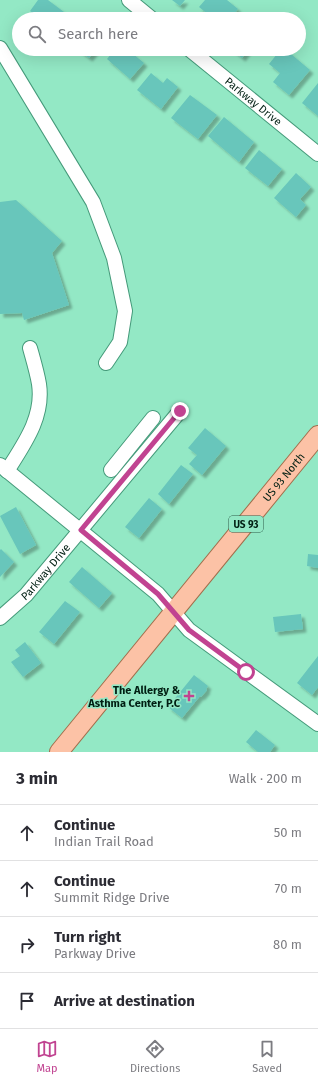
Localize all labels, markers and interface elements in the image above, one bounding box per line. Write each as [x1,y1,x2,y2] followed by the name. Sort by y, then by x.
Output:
[12,12,306,56] search box
[26,23,48,45] icon: search
[58,25,138,43] text: Search here
[222,75,284,129] street label: Parkway Drive
[171,402,189,420] route end
[260,451,308,504] street label: US 93 North
[229,516,263,532] road number: US 93
[19,541,73,603] street label: Parkway Drive
[237,663,255,681] route start
[87,684,181,710] place label: The Allergy & Asthma Center, P.C
[183,690,195,702] marker: The Allergy & Asthma Center, P.C
[16,768,58,789] text: 3 min
[229,771,302,786] text: Walk · 200 m
[54,816,115,834] text: Continue
[16,822,38,844] icon: ahead
[274,825,302,840] text: 50 m
[54,834,154,849] text: Indian Trail Road
[54,872,115,890] text: Continue
[16,878,38,900] icon: ahead
[275,881,302,896] text: 70 m
[54,890,170,905] text: Summit Ridge Drive
[54,928,121,946] text: Turn right
[16,934,38,956] icon: right
[273,937,302,952] text: 80 m
[54,946,136,961] text: Parkway Drive
[16,990,38,1012] icon: arrive
[54,992,195,1010] text: Arrive at destination
[36,1038,58,1075] tab: Map
[130,1038,180,1075] tab: Directions
[252,1038,282,1075] tab: Saved

